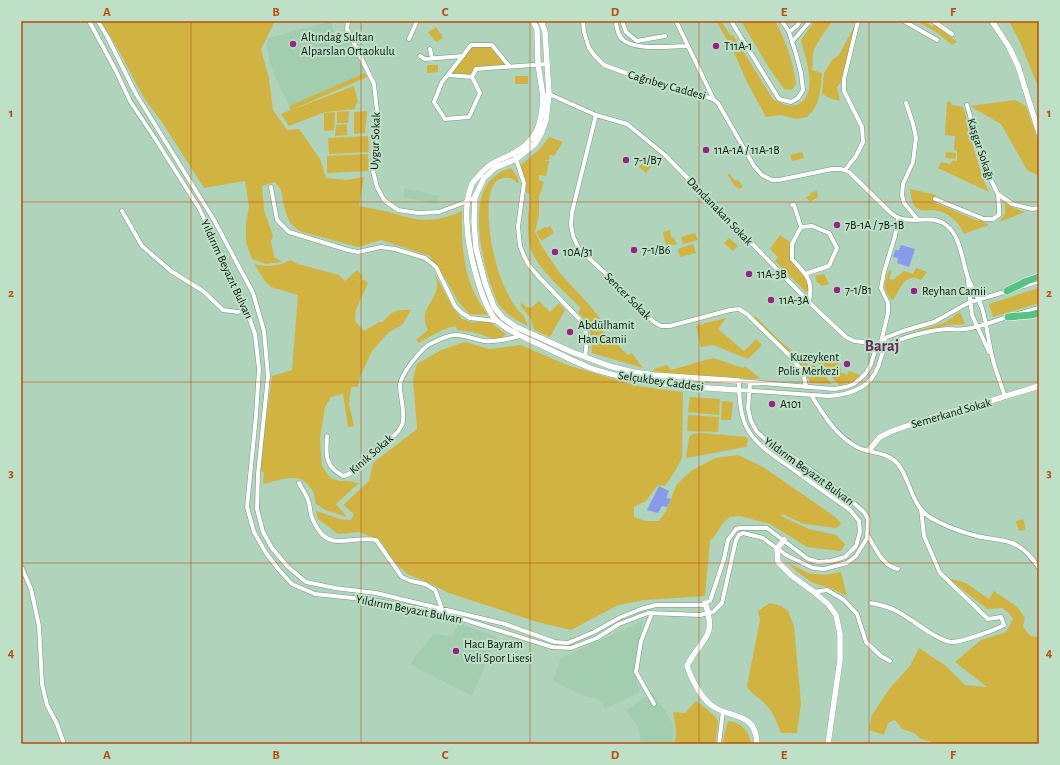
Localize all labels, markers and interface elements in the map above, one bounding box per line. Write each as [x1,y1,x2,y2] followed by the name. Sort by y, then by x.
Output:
[103,6,111,19] text: A
[272,6,280,19] text: B
[442,6,449,19] text: C
[611,6,620,19] text: D
[781,6,788,19] text: E
[950,6,957,19] text: F
[301,31,395,57] place label: Altındağ Sultan Alparslan Ortaokulu
[288,39,298,49] marker: Altındağ Sultan Alparslan Ortaokulu
[724,40,752,52] place label: T11A-1
[711,41,721,51] marker: T11A-1
[626,68,707,103] street label: Cağrıbey Caddesi
[9,107,13,120] text: 1
[1047,107,1051,120] text: 1
[368,111,383,170] street label: Uygur Sokak
[965,117,997,181] street label: Kaşgar Sokağı
[714,144,780,156] place label: 11A-1A / 11A-1B
[701,145,711,155] marker: 11A-1A / 11A-1B
[634,154,662,166] place label: 7-1/B7
[621,155,631,165] marker: 7-1/B7
[685,175,756,248] street label: Dandanakan Sokak
[198,217,255,321] street label: Yıldırım Beyazıt Bulvarı
[845,219,904,231] place label: 7B-1A / 7B-1B
[832,220,842,230] marker: 7B-1A / 7B-1B
[642,244,671,256] place label: 7-1/B6
[629,245,639,255] marker: 7-1/B6
[563,246,593,258] place label: 10A/31
[550,247,560,257] marker: 10A/31
[757,268,787,280] place label: 11A-3B
[744,269,754,279] marker: 11A-3B
[602,270,654,322] street label: Sencer Sokak
[845,284,872,296] place label: 7-1/B1
[832,285,842,295] marker: 7-1/B1
[922,285,986,298] place label: Reyhan Camii
[909,286,919,296] marker: Reyhan Camii
[8,287,14,300] text: 2
[1046,287,1052,300] text: 2
[779,294,809,306] place label: 11A-3A
[766,295,776,305] marker: 11A-3A
[578,319,635,345] place label: Abdülhamit Han Camii
[565,327,575,337] marker: Abdülhamit Han Camii
[865,338,899,355] district label: Baraj
[778,351,839,377] place label: Kuzeykent Polis Merkezi
[842,359,852,369] marker: Kuzeykent Polis Merkezi
[617,369,704,394] street label: Selçukbey Caddesi
[910,396,993,430] street label: Semerkand Sokak
[780,398,802,410] place label: A101
[767,399,777,409] marker: A101
[347,432,396,476] street label: Kınık Sokak
[761,434,856,508] street label: Yıldırım Beyazıt Bulvarı
[8,467,14,480] text: 3
[1046,467,1052,480] text: 3
[355,593,463,626] street label: Yıldırım Beyazıt Bulvarı
[464,638,532,664] place label: Hacı Bayram Veli Spor Lisesi
[451,646,461,656] marker: Hacı Bayram Veli Spor Lisesi
[8,647,15,660] text: 4
[1046,647,1053,660] text: 4
[103,749,111,762] text: A
[272,749,280,762] text: B
[442,749,449,762] text: C
[611,749,620,762] text: D
[781,749,788,762] text: E
[950,749,957,762] text: F

